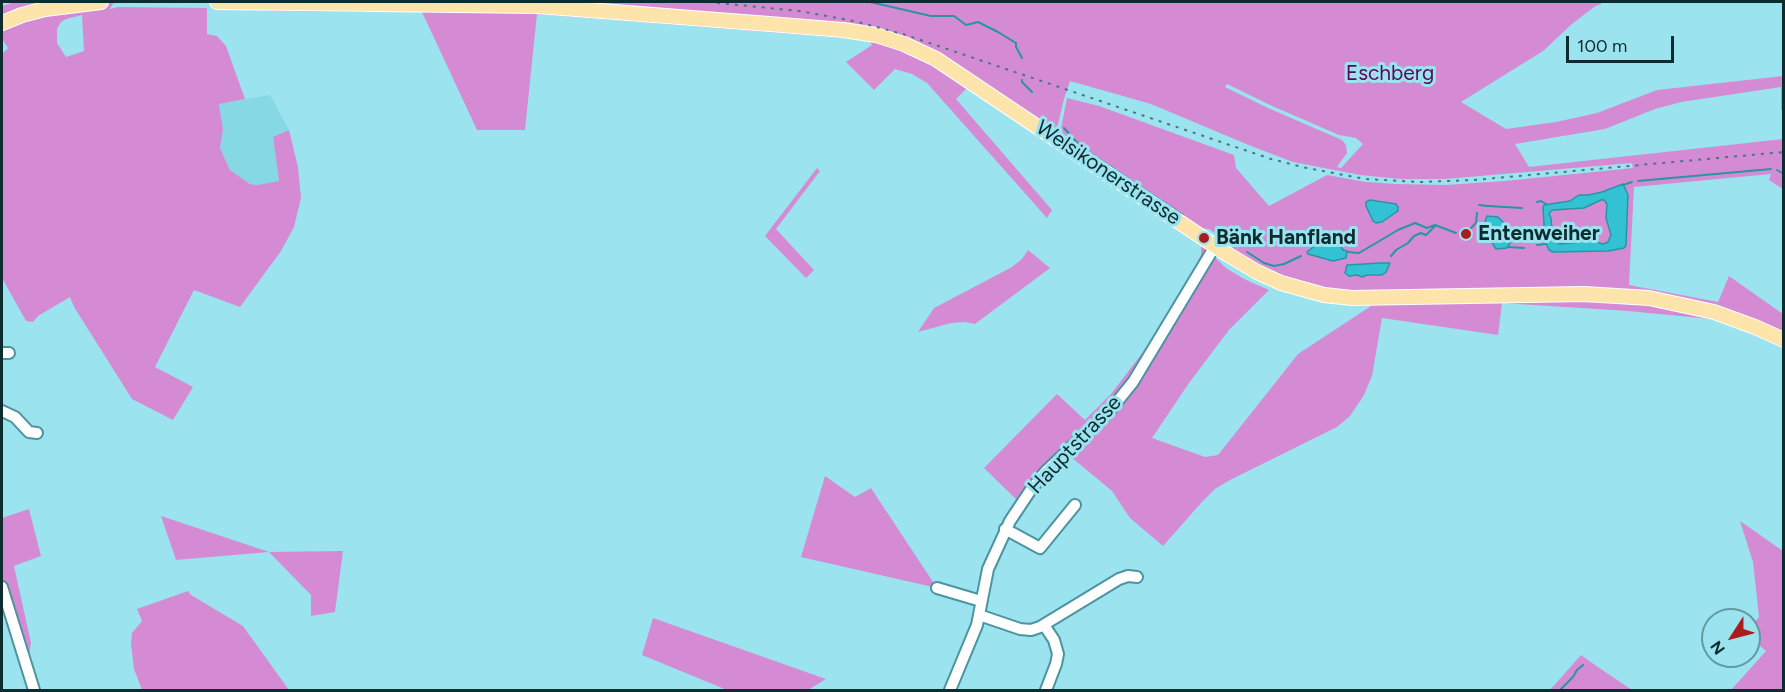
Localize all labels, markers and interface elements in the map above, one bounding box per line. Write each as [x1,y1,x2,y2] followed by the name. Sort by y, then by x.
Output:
[1569,24,1677,62] scale bar
[1577,35,1627,57] text: 100 m
[1346,61,1434,87] park label: Eschberg
[1031,115,1185,231] street label: Welsikonerstrasse
[1478,221,1600,247] place label: Entenweiher
[1216,225,1356,251] place label: Bänk Hanfland
[1459,227,1473,241] marker: Entenweiher
[1197,231,1211,245] marker: Bänk Hanfland
[1023,391,1127,499] street label: Hauptstrasse
[1701,608,1761,668] north arrow
[1706,637,1729,658] text: N

